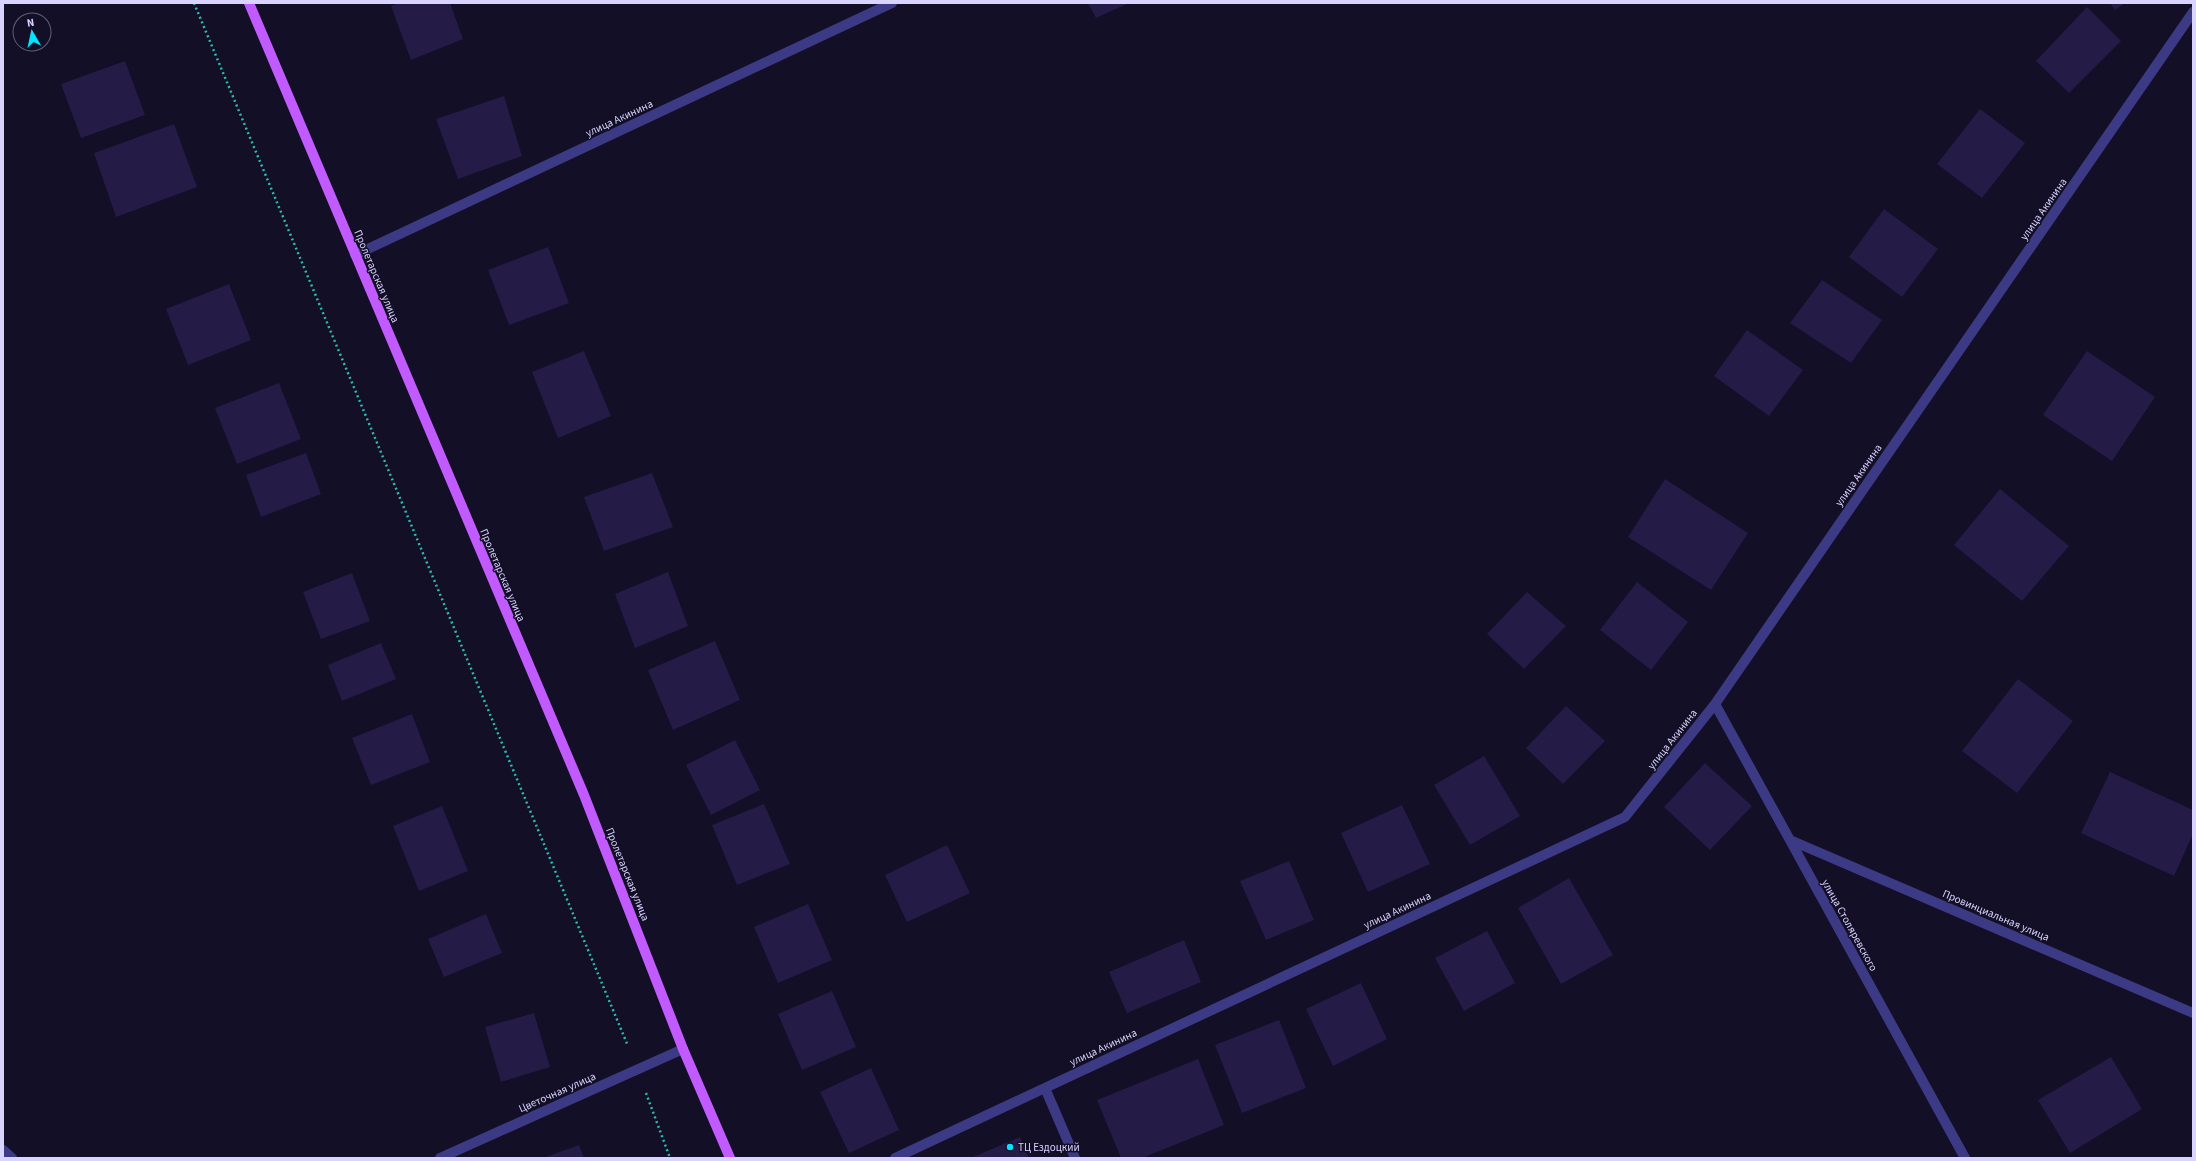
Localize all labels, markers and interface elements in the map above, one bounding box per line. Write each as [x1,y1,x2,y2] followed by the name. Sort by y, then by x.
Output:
[12,12,52,52] north arrow
[26,15,35,31] text: N
[583,96,655,141] street label: улица Акинина
[2016,175,2070,243] street label: улица Акинина
[350,228,403,325] street label: Пролетарская улица
[1831,441,1885,509] street label: улица Акинина
[476,527,529,624] street label: Пролетарская улица
[1644,706,1701,773] street label: улица Акинина
[602,825,653,923] street label: Пролетарская улица
[1818,877,1881,974] street label: улица Столяревского
[1940,886,2052,945] street label: Провинциальная улица
[1361,888,1433,933] street label: улица Акинина
[1067,1025,1139,1070] street label: улица Акинина
[516,1069,598,1116] street label: Цветочная улица
[1018,1140,1080,1155] place label: ТЦ Ездоцкий
[1005,1142,1015,1152] marker: ТЦ Ездоцкий

